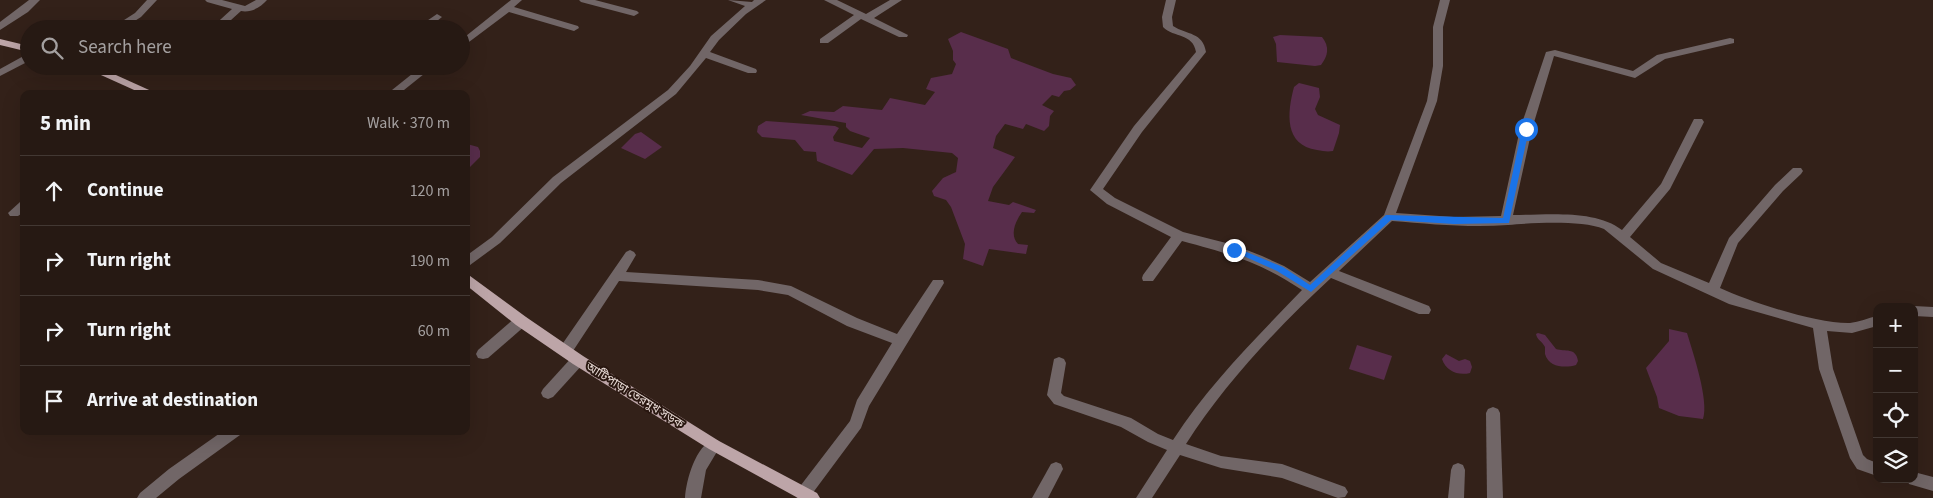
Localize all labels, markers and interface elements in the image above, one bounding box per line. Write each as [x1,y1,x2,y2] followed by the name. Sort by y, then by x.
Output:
[20,20,470,75] search box
[38,34,66,62] icon: search
[78,34,172,61] text: Search here
[40,108,91,138] text: 5 min
[367,112,450,134] text: Walk · 370 m
[1515,118,1538,141] route start
[40,177,68,205] icon: ahead
[87,177,164,204] text: Continue
[410,180,450,202] text: 120 m
[1223,239,1246,262] route end
[40,247,68,275] icon: right
[87,247,171,274] text: Turn right
[410,250,450,272] text: 190 m
[1873,303,1918,483] map controls
[1873,303,1918,348] button: +
[40,317,68,345] icon: right
[87,317,171,344] text: Turn right
[418,320,450,342] text: 60 m
[1873,348,1918,393] button: −
[581,358,687,433] street label: আটিপাড়া তেরমুখ সড়ক
[40,387,68,415] icon: arrive
[87,387,258,414] text: Arrive at destination
[1873,393,1918,438] button: locate
[1873,438,1918,483] button: layers

